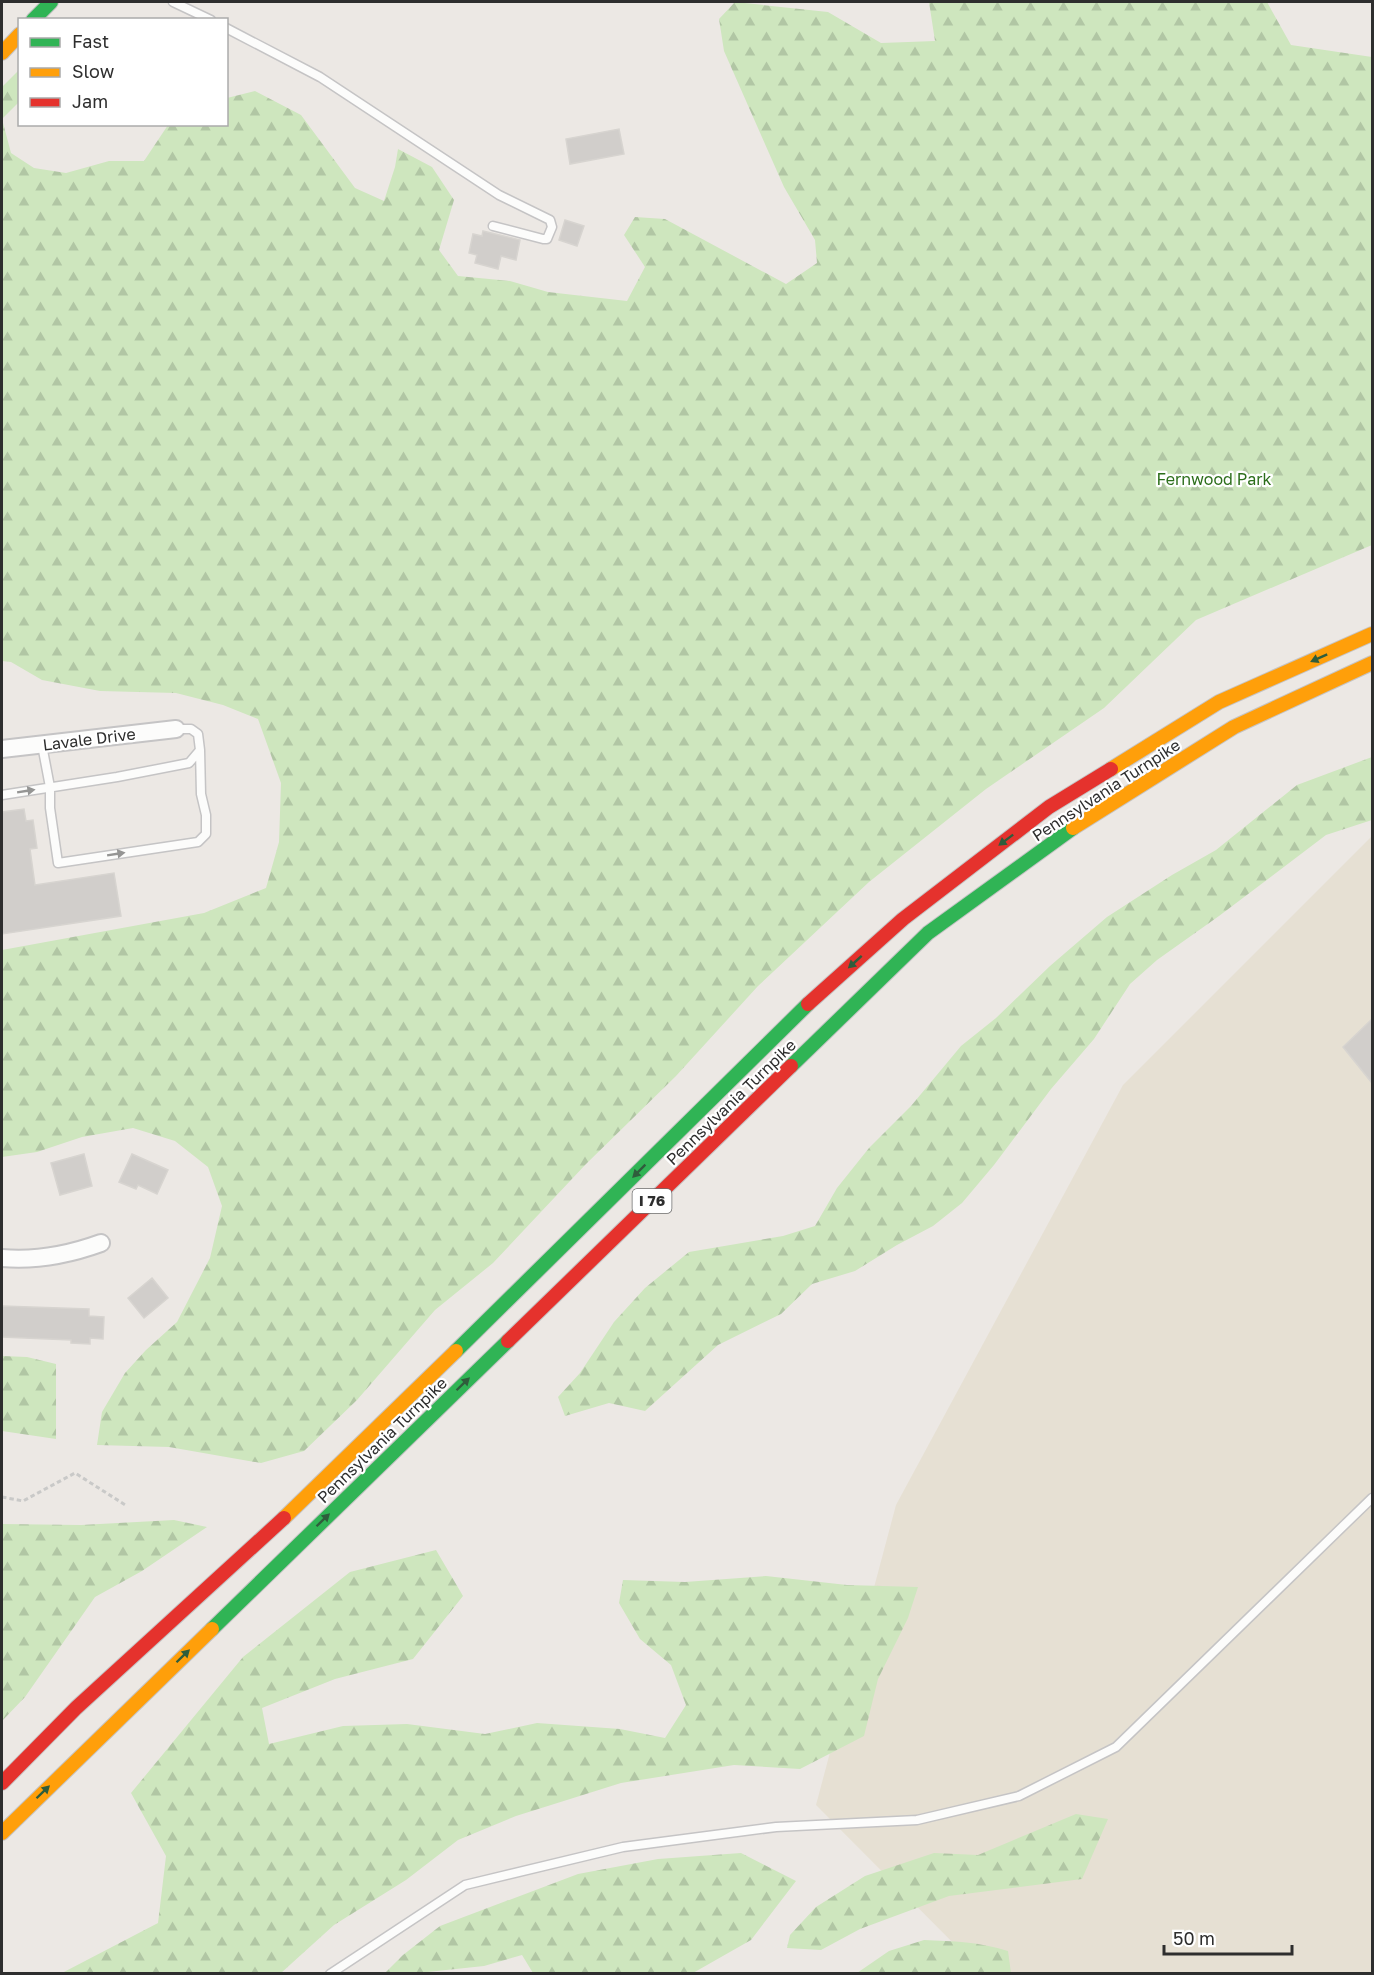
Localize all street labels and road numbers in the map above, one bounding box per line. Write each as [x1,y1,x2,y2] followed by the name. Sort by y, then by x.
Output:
[41,723,137,755] street label: Lavale Drive
[1028,735,1184,845] street label: Pennsylvania Turnpike
[662,1035,800,1169] street label: Pennsylvania Turnpike
[632,1189,672,1213] road number: I 76
[313,1373,451,1507] street label: Pennsylvania Turnpike

